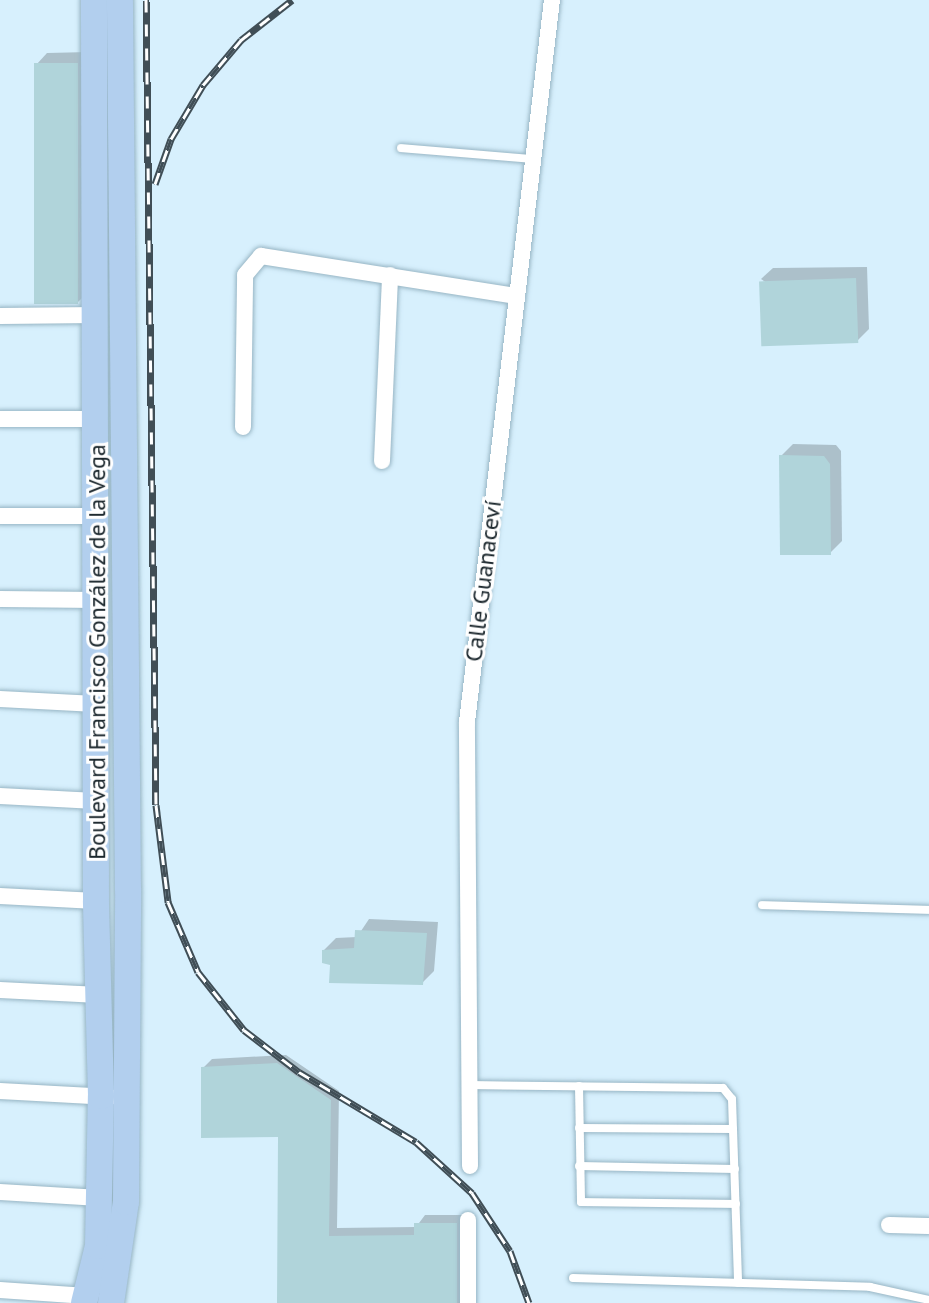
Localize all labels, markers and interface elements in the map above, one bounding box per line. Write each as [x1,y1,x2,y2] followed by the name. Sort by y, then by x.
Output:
[83,443,111,861] street label: Boulevard Francisco González de la Vega
[459,499,507,663] street label: Calle Guanaceví

